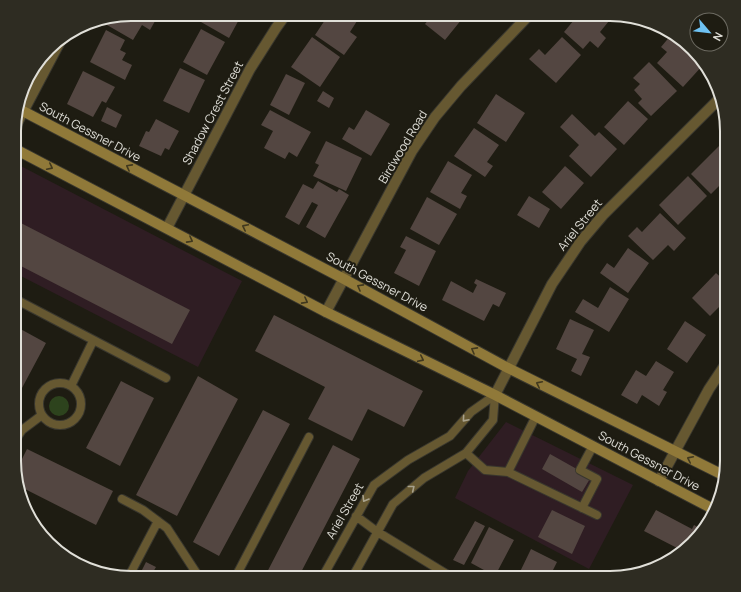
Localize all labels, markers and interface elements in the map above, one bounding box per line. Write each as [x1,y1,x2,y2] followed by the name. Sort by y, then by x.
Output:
[689,12,729,52] north arrow
[710,30,727,44] text: N
[178,58,247,168] street label: Shadow Crest Street
[36,98,144,166] street label: South Gessner Drive
[374,107,431,187] street label: Birdwood Road
[45,163,53,170] one-way arrow
[126,164,134,172] one-way arrow
[553,195,606,254] street label: Ariel Street
[241,224,249,232] one-way arrow
[186,236,193,243] one-way arrow
[323,248,431,316] street label: South Gessner Drive
[357,285,364,292] one-way arrow
[300,296,308,304] one-way arrow
[471,347,478,354] one-way arrow
[417,354,424,362] one-way arrow
[536,381,543,389] one-way arrow
[462,414,469,422] one-way arrow
[595,427,703,495] street label: South Gessner Drive
[687,456,694,464] one-way arrow
[322,479,368,542] street label: Ariel Street
[407,486,414,493] one-way arrow
[363,495,370,502] one-way arrow

